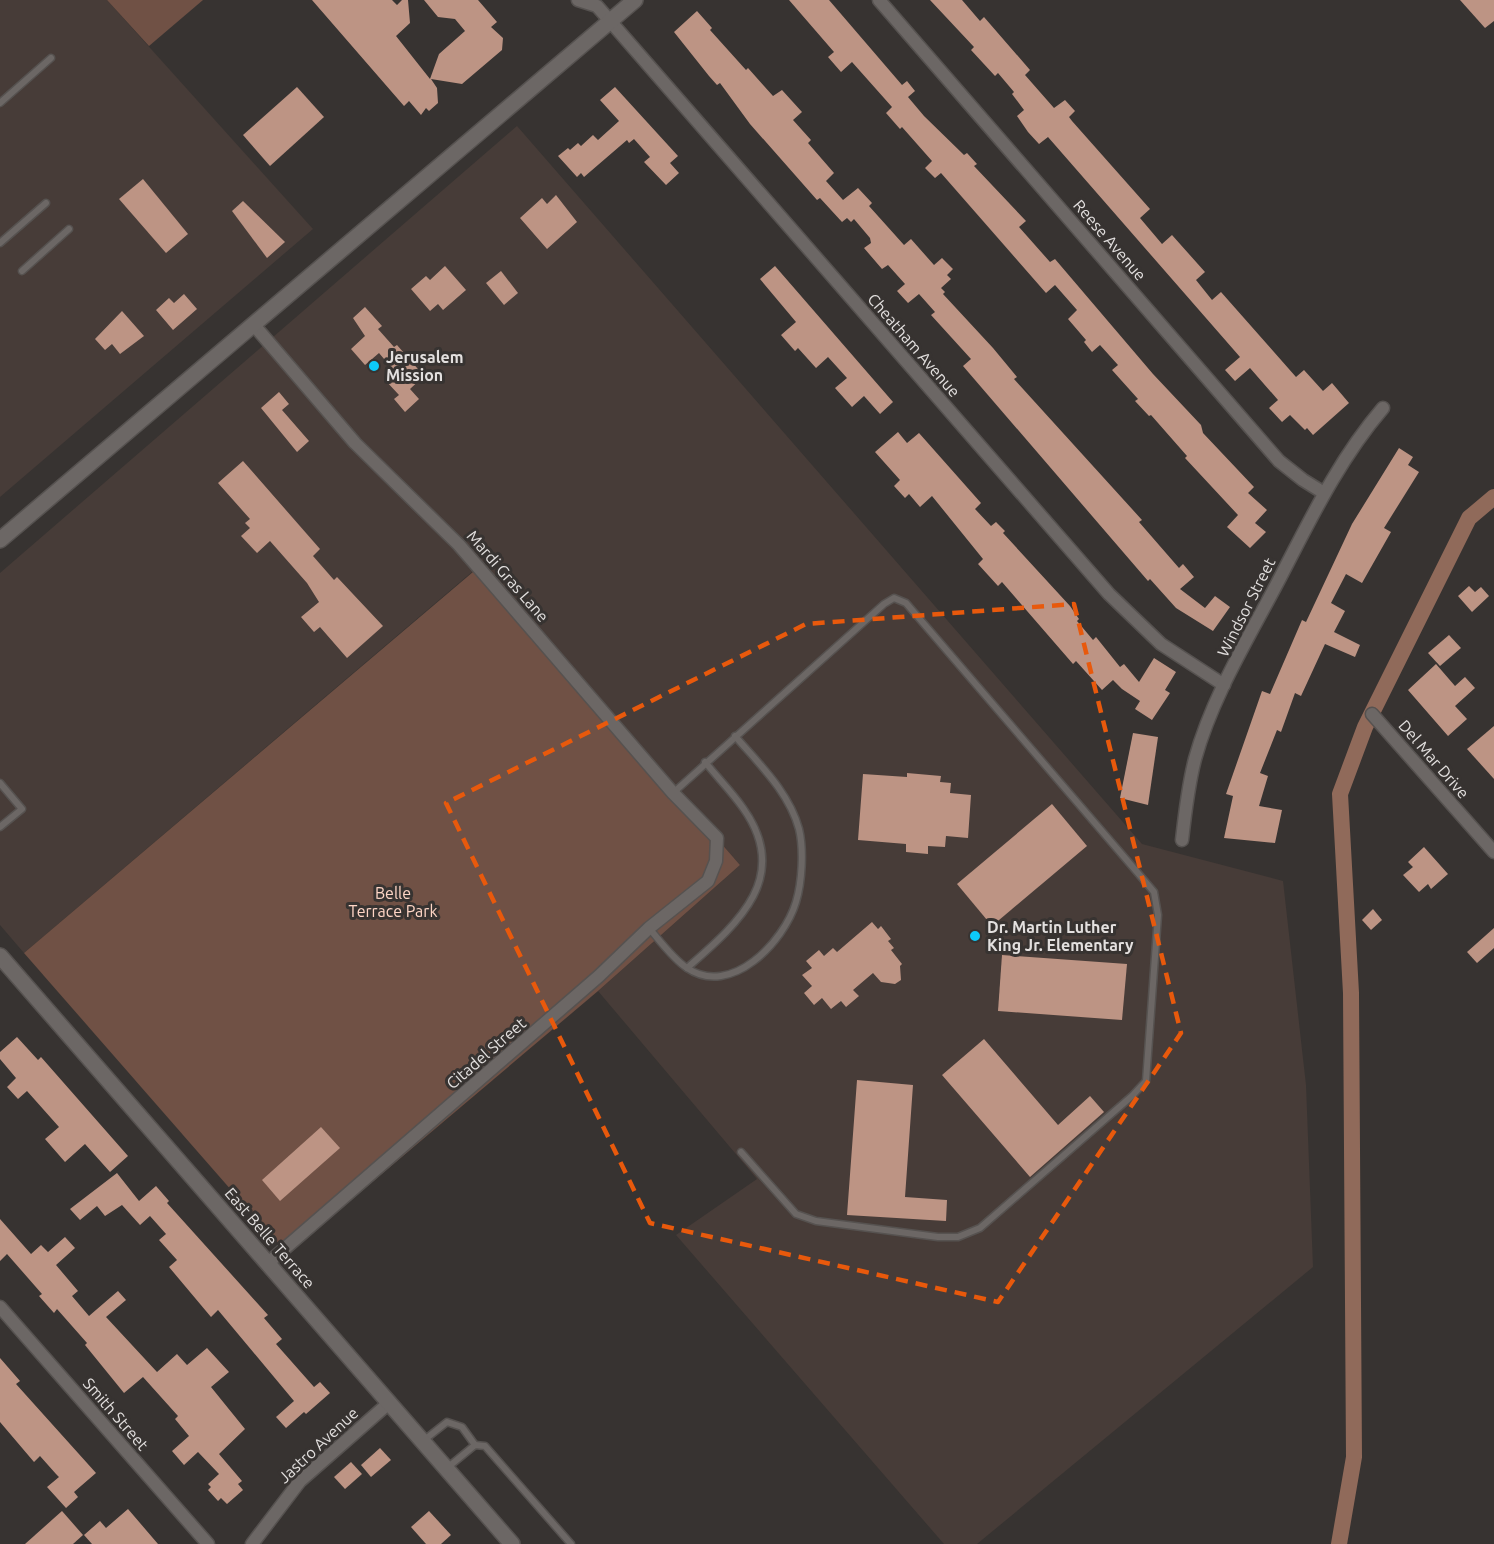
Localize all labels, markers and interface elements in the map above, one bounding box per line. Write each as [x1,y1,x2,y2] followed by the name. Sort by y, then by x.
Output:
[1070,196,1150,284] street label: Reese Avenue
[864,290,964,400] street label: Cheatham Avenue
[386,348,464,384] place label: Jerusalem Mission
[367,359,381,373] marker: Jerusalem Mission
[464,527,552,625] street label: Mardi Gras Lane
[1213,554,1279,659] street label: Windsor Street
[1395,716,1473,802] street label: Del Mar Drive
[349,884,437,920] park label: Belle Terrace Park
[987,918,1134,954] place label: Dr. Martin Luther King Jr. Elementary
[968,929,982,943] marker: Dr. Martin Luther King Jr. Elementary
[443,1013,530,1092] street label: Citadel Street
[221,1184,319,1292] street label: East Belle Terrace
[80,1374,153,1454] street label: Smith Street
[274,1404,362,1486] street label: Jastro Avenue

